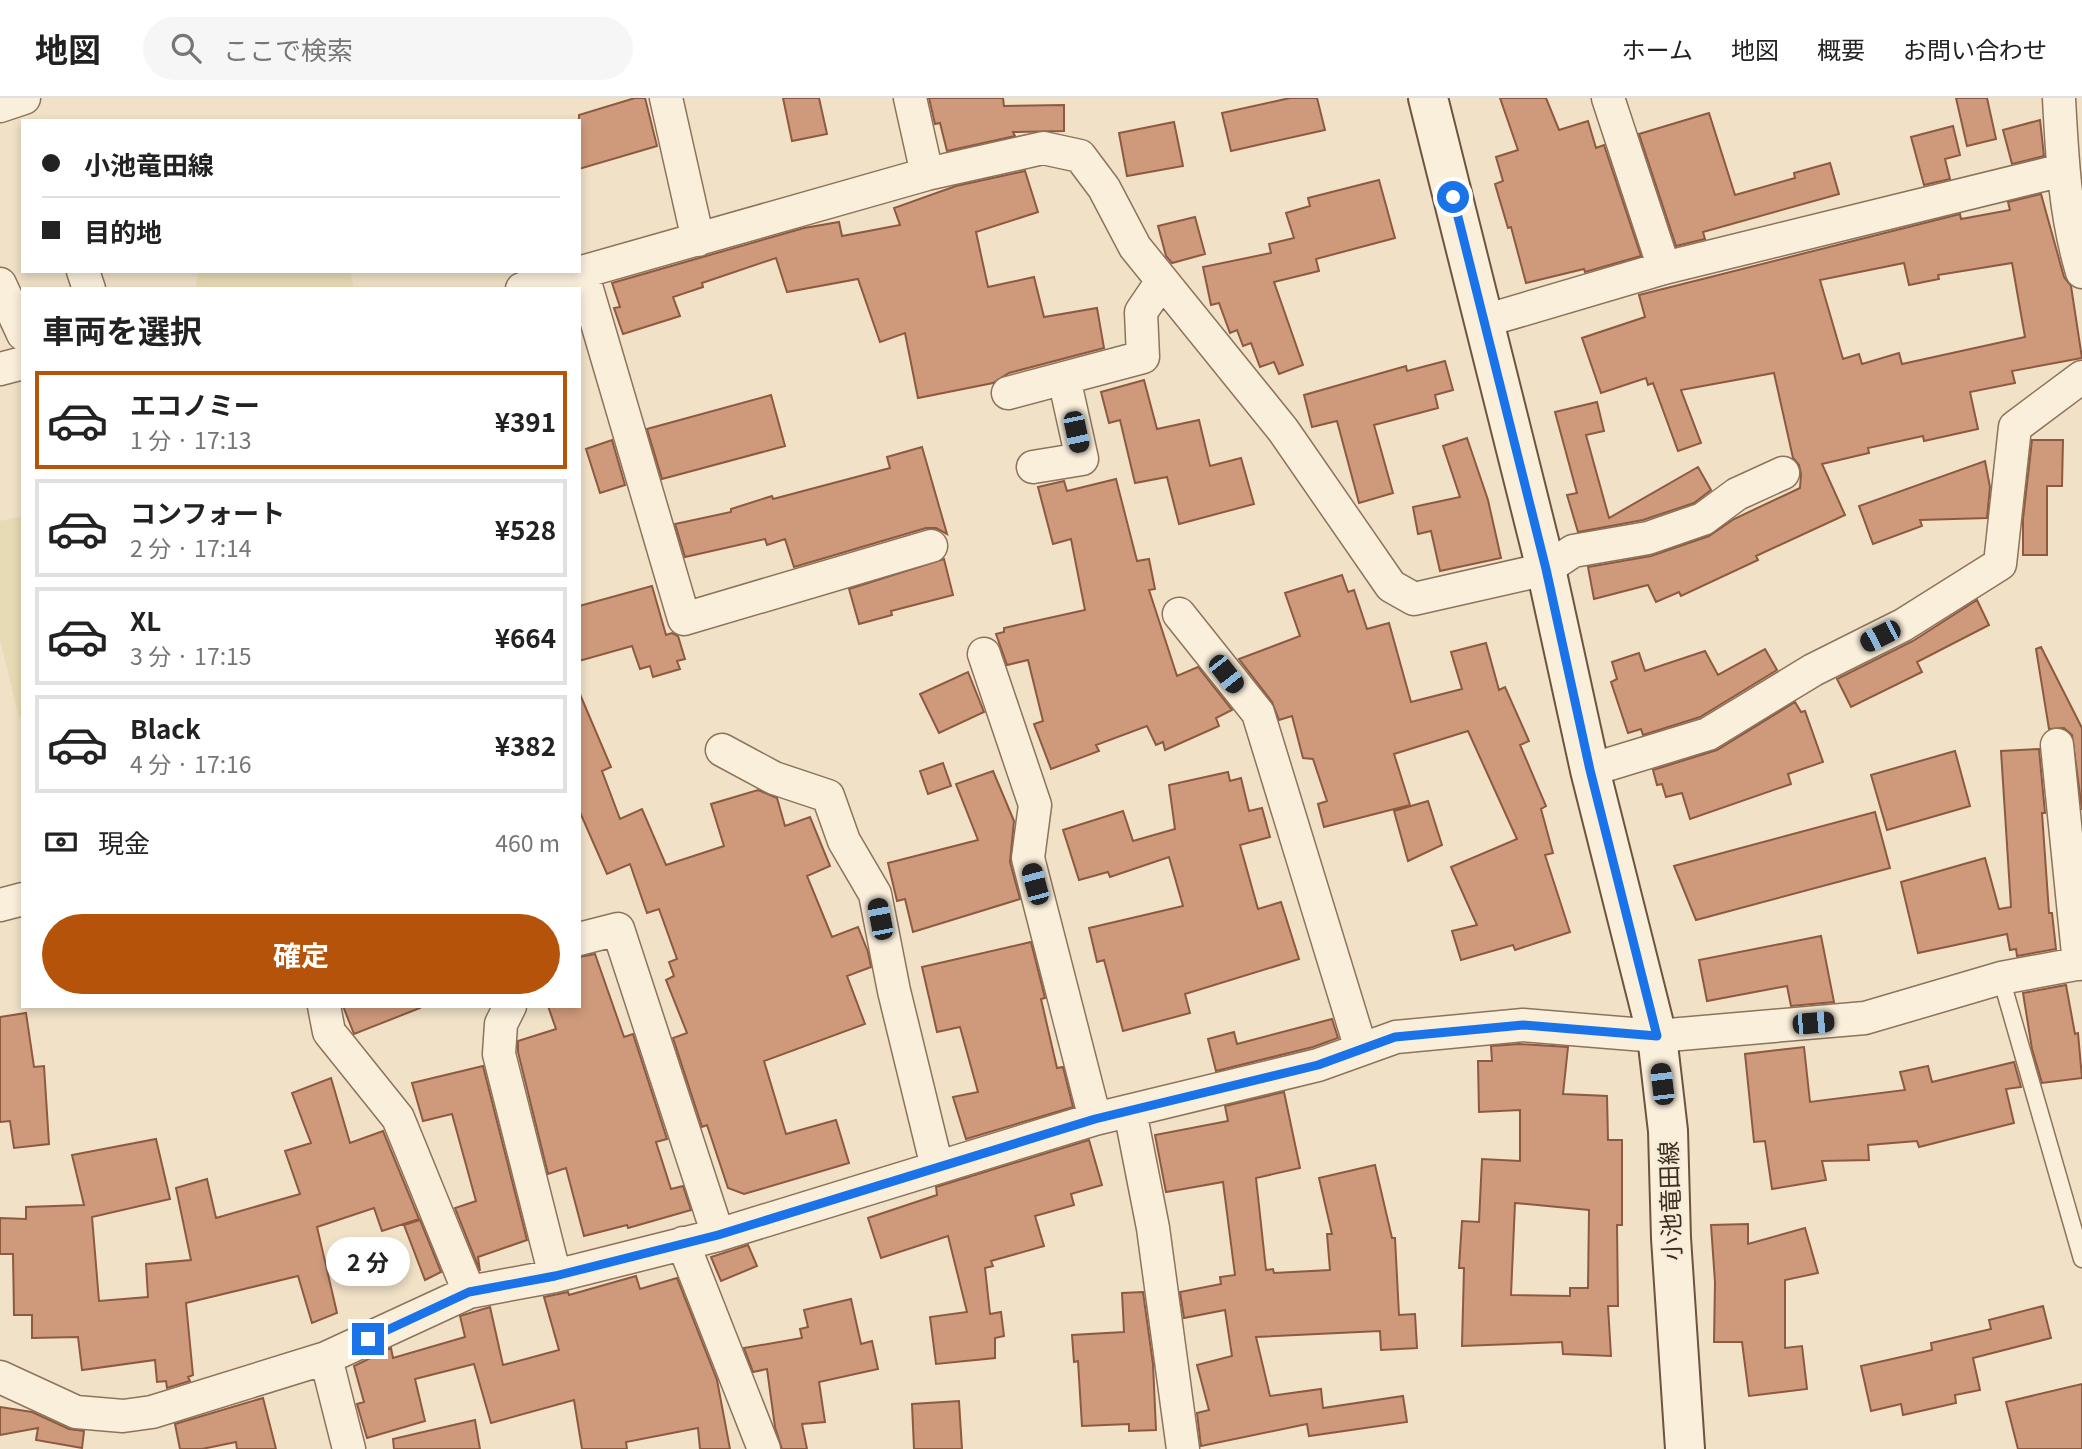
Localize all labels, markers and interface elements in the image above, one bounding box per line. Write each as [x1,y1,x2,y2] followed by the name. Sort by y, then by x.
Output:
[143,17,633,80] search box
[35,24,101,72] text: 地図
[167,29,205,67] icon: search
[223,30,353,67] text: ここで検索
[1622,31,1693,66] text: ホーム
[1731,31,1779,66] text: 地図
[1817,31,1865,66] text: 概要
[1903,31,2047,66] text: お問い合わせ
[84,145,214,182] text: 小池竜田線
[1437,181,1469,213] route start
[84,212,162,249] text: 目的地
[42,306,202,352] text: 車両を選択
[130,385,260,422] text: エコノミー
[46,389,109,452] icon: car
[495,402,556,439] text: ¥391
[1062,409,1091,455] car
[130,422,252,456] text: 1 分 · 17:13
[130,493,285,530] text: コンフォート
[46,497,109,560] icon: car
[495,510,556,547] text: ¥528
[130,530,252,564] text: 2 分 · 17:14
[130,601,161,638] text: XL
[46,605,109,668] icon: car
[1857,617,1904,655] car
[495,618,556,655] text: ¥664
[130,638,252,672] text: 3 分 · 17:15
[1205,651,1248,697] car
[130,709,201,746] text: Black
[46,713,109,776] icon: car
[495,726,556,763] text: ¥382
[130,746,252,780] text: 4 分 · 17:16
[42,823,80,861] icon: cash
[98,823,150,860] text: 現金
[495,825,560,859] text: 460 m
[1020,861,1051,907] car
[866,896,895,942] car
[42,914,560,994] button: 確定
[1792,1011,1835,1035] car
[1650,1062,1675,1106] car
[1649,1141,1688,1262] street label: 小池竜田線
[326,1238,410,1286] callout: 2 分
[347,1244,389,1278] text: 2 分
[352,1323,384,1355] route end

